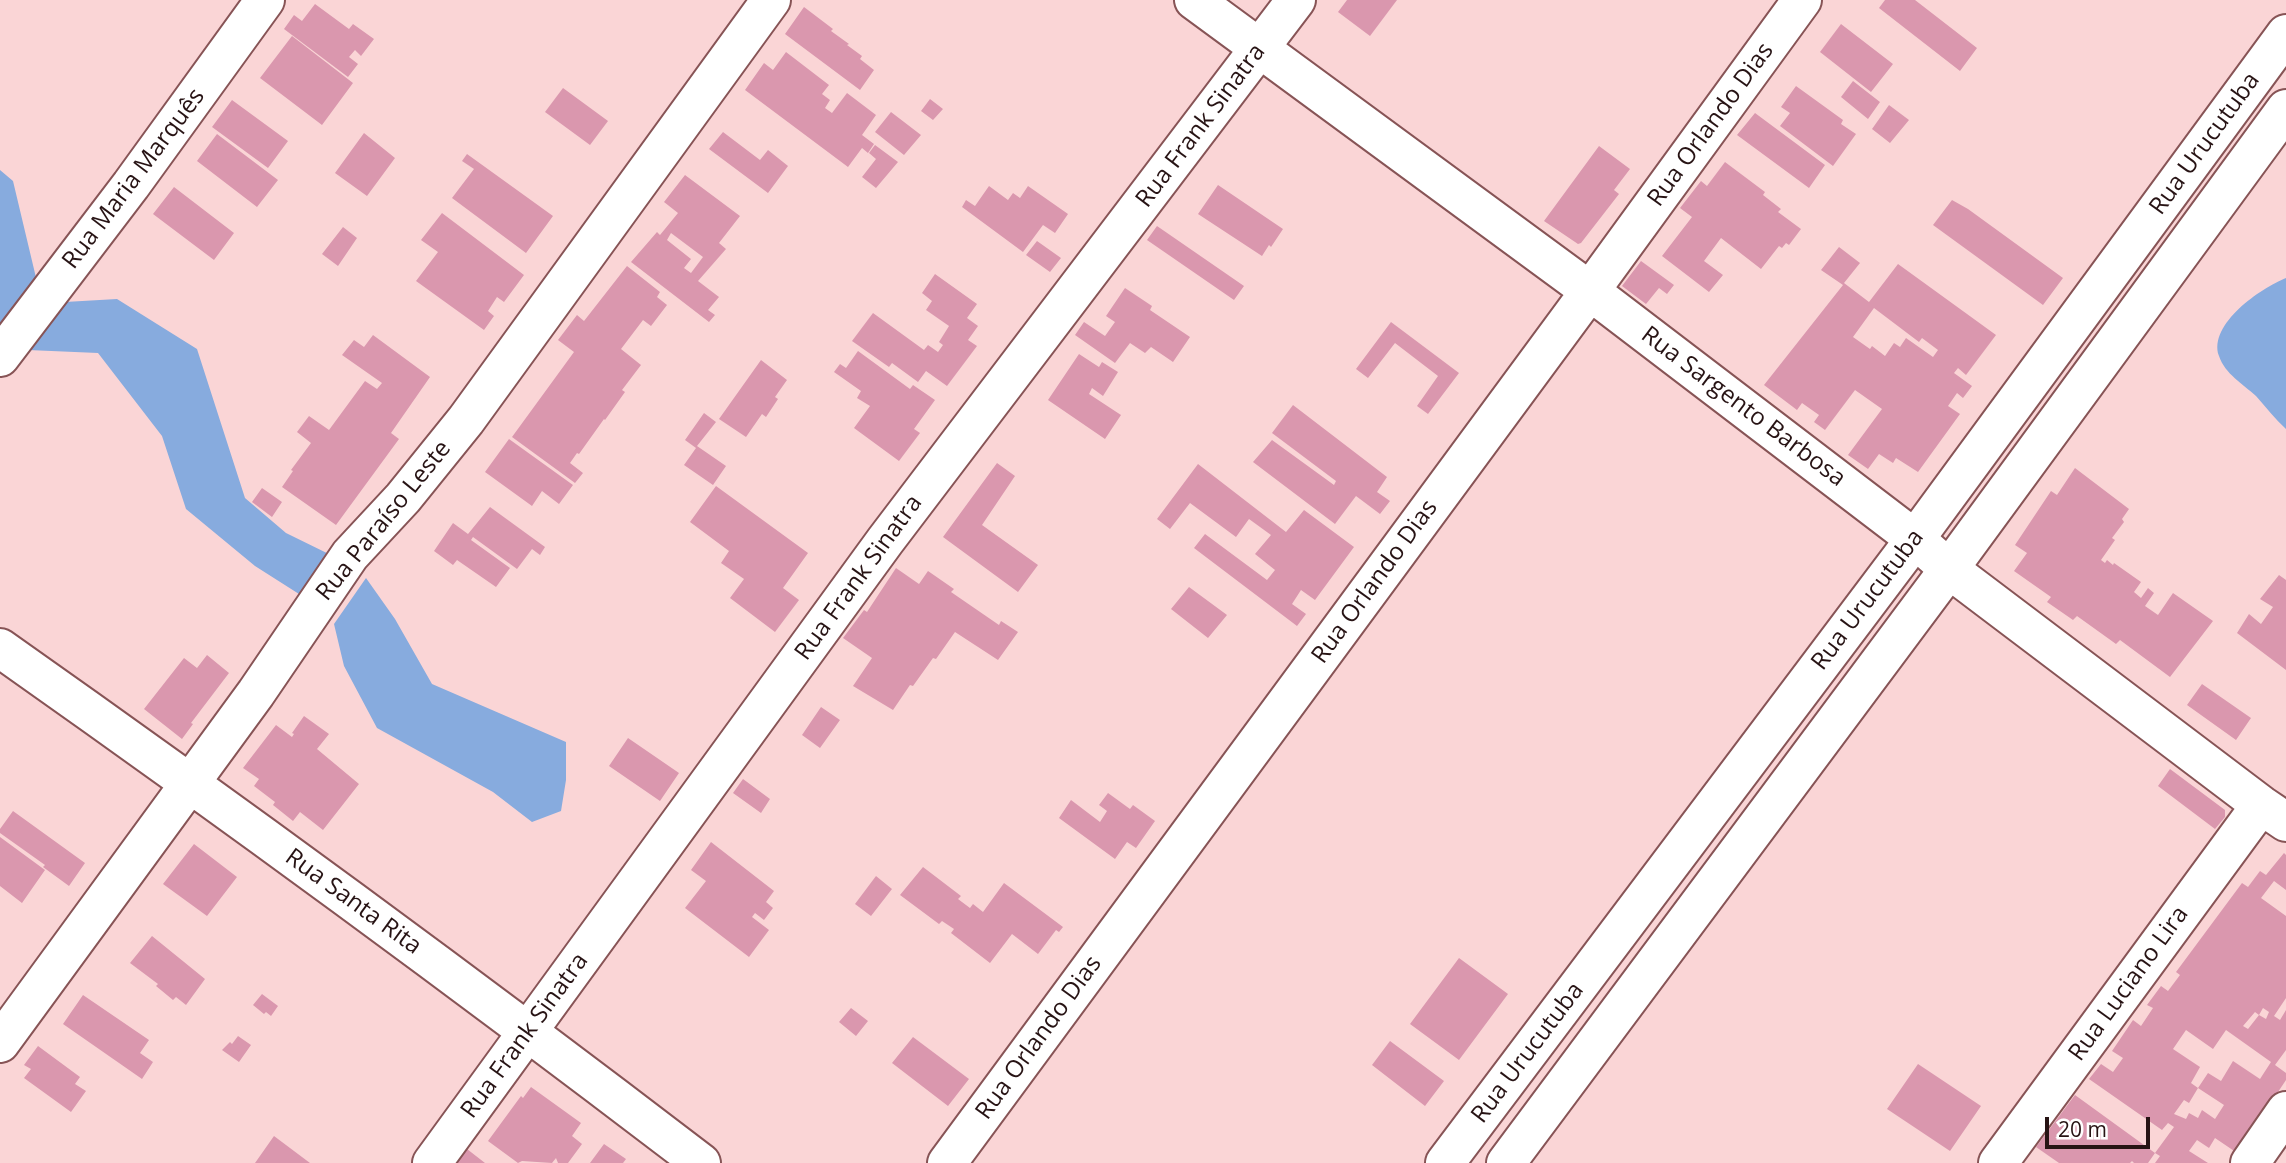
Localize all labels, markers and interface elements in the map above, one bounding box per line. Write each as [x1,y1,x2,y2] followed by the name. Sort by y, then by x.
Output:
[1642,38,1780,212] street label: Rua Orlando Dias
[1130,39,1272,213] street label: Rua Frank Sinatra
[2144,67,2266,221] street label: Rua Urucutuba
[57,83,211,275] street label: Rua Maria Marquês
[1635,321,1851,493] street label: Rua Sargento Barbosa
[311,435,457,607] street label: Rua Paraíso Leste
[789,490,929,666] street label: Rua Frank Sinatra
[1306,495,1444,669] street label: Rua Orlando Dias
[1806,524,1930,676] street label: Rua Urucutuba
[279,843,427,961] street label: Rua Santa Rita
[2063,901,2195,1067] street label: Rua Luciano Lira
[455,948,595,1124] street label: Rua Frank Sinatra
[970,951,1108,1125] street label: Rua Orlando Dias
[1466,977,1590,1129] street label: Rua Urucutuba
[2048,1104,2153,1148] scale bar
[2058,1115,2107,1143] text: 20 m

